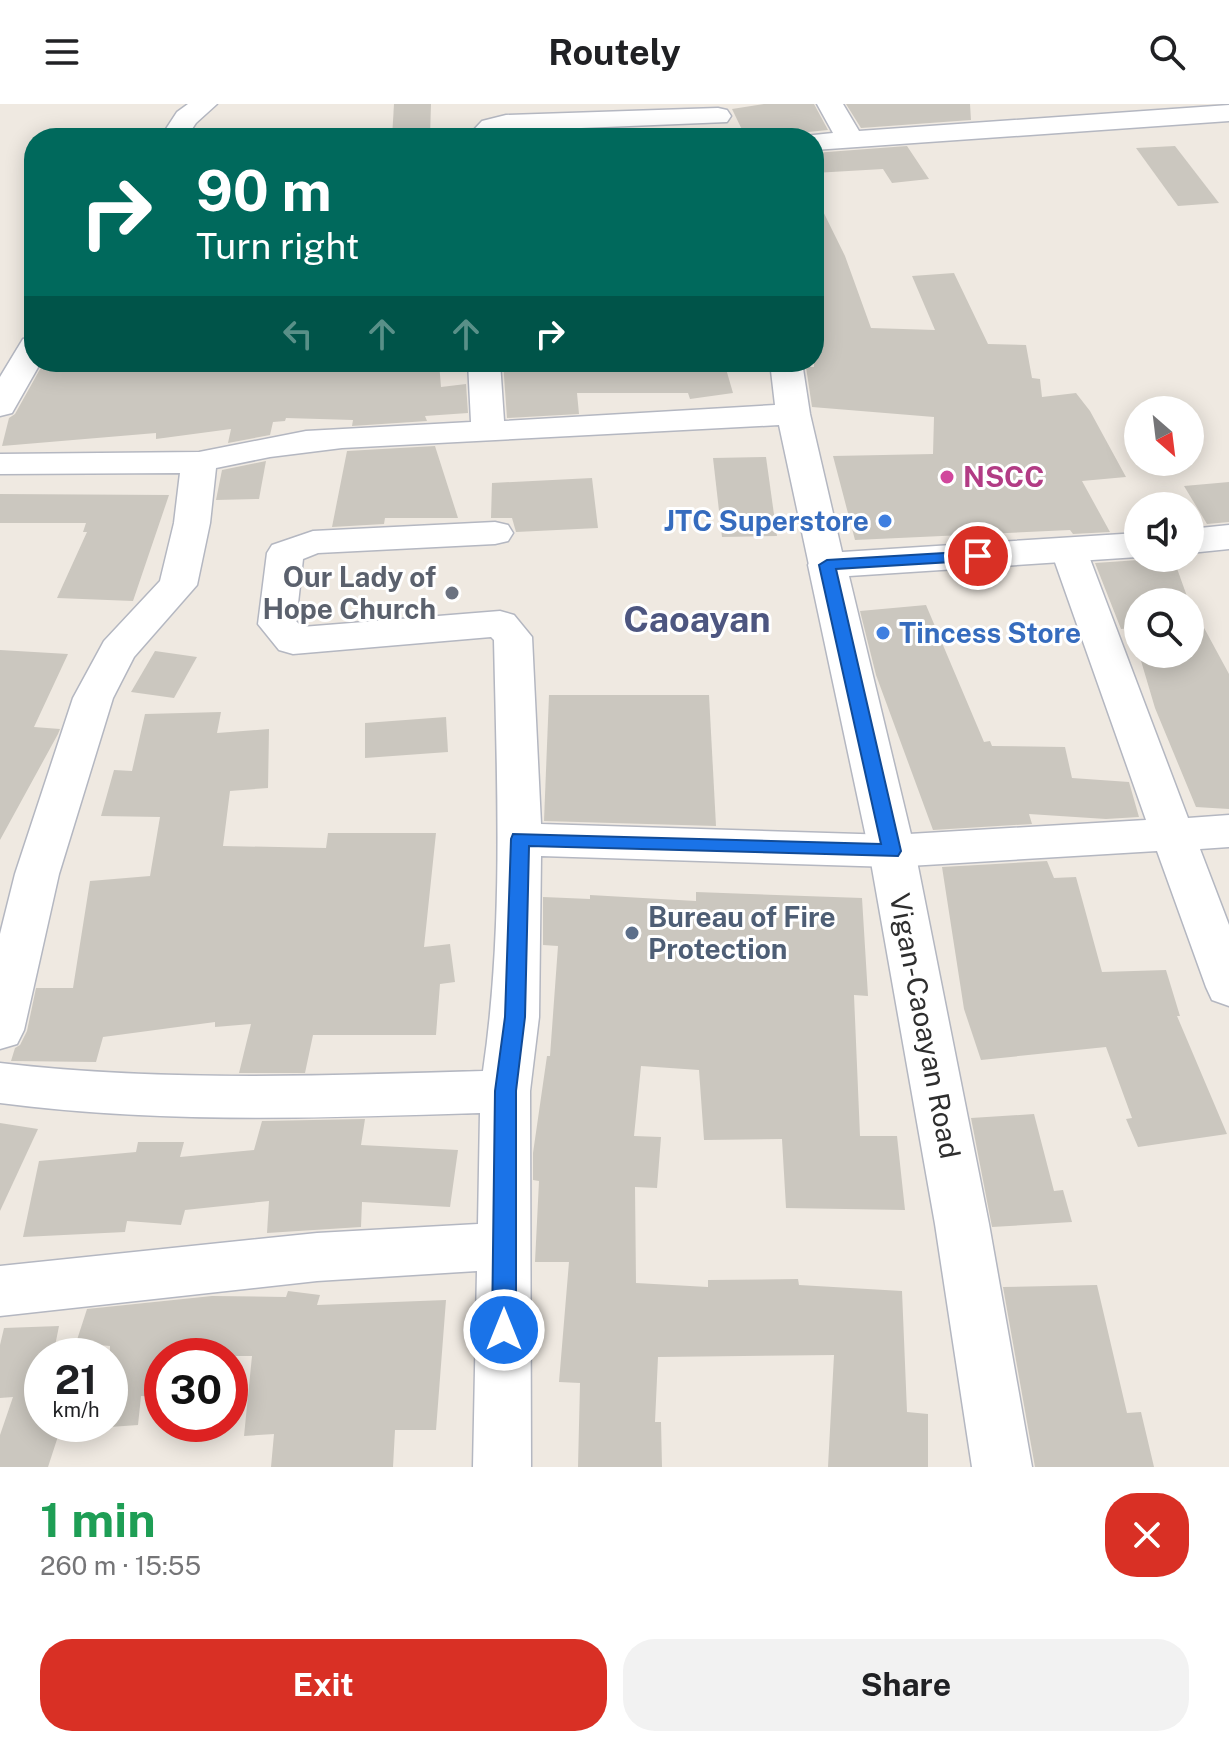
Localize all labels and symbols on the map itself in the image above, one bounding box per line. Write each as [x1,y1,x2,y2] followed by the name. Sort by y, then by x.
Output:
[1124,396,1204,476] north arrow
[963,460,1044,493] place label: NSCC
[938,468,956,486] marker: NSCC
[664,504,869,537] place label: JTC Superstore
[876,512,894,530] marker: JTC Superstore
[944,522,1012,590] pin
[263,560,436,625] place label: Our Lady of Hope Church
[443,584,461,602] marker: Our Lady of Hope Church
[623,598,771,640] district label: Caoayan
[899,616,1081,649] place label: Tincess Store
[874,624,892,642] marker: Tincess Store
[884,890,967,1161] street label: Vigan-Caoayan Road
[648,900,836,965] place label: Bureau of Fire Protection
[623,924,641,942] marker: Bureau of Fire Protection
[462,1288,546,1372] position arrow
[144,1338,248,1442] speed limit sign: 30

